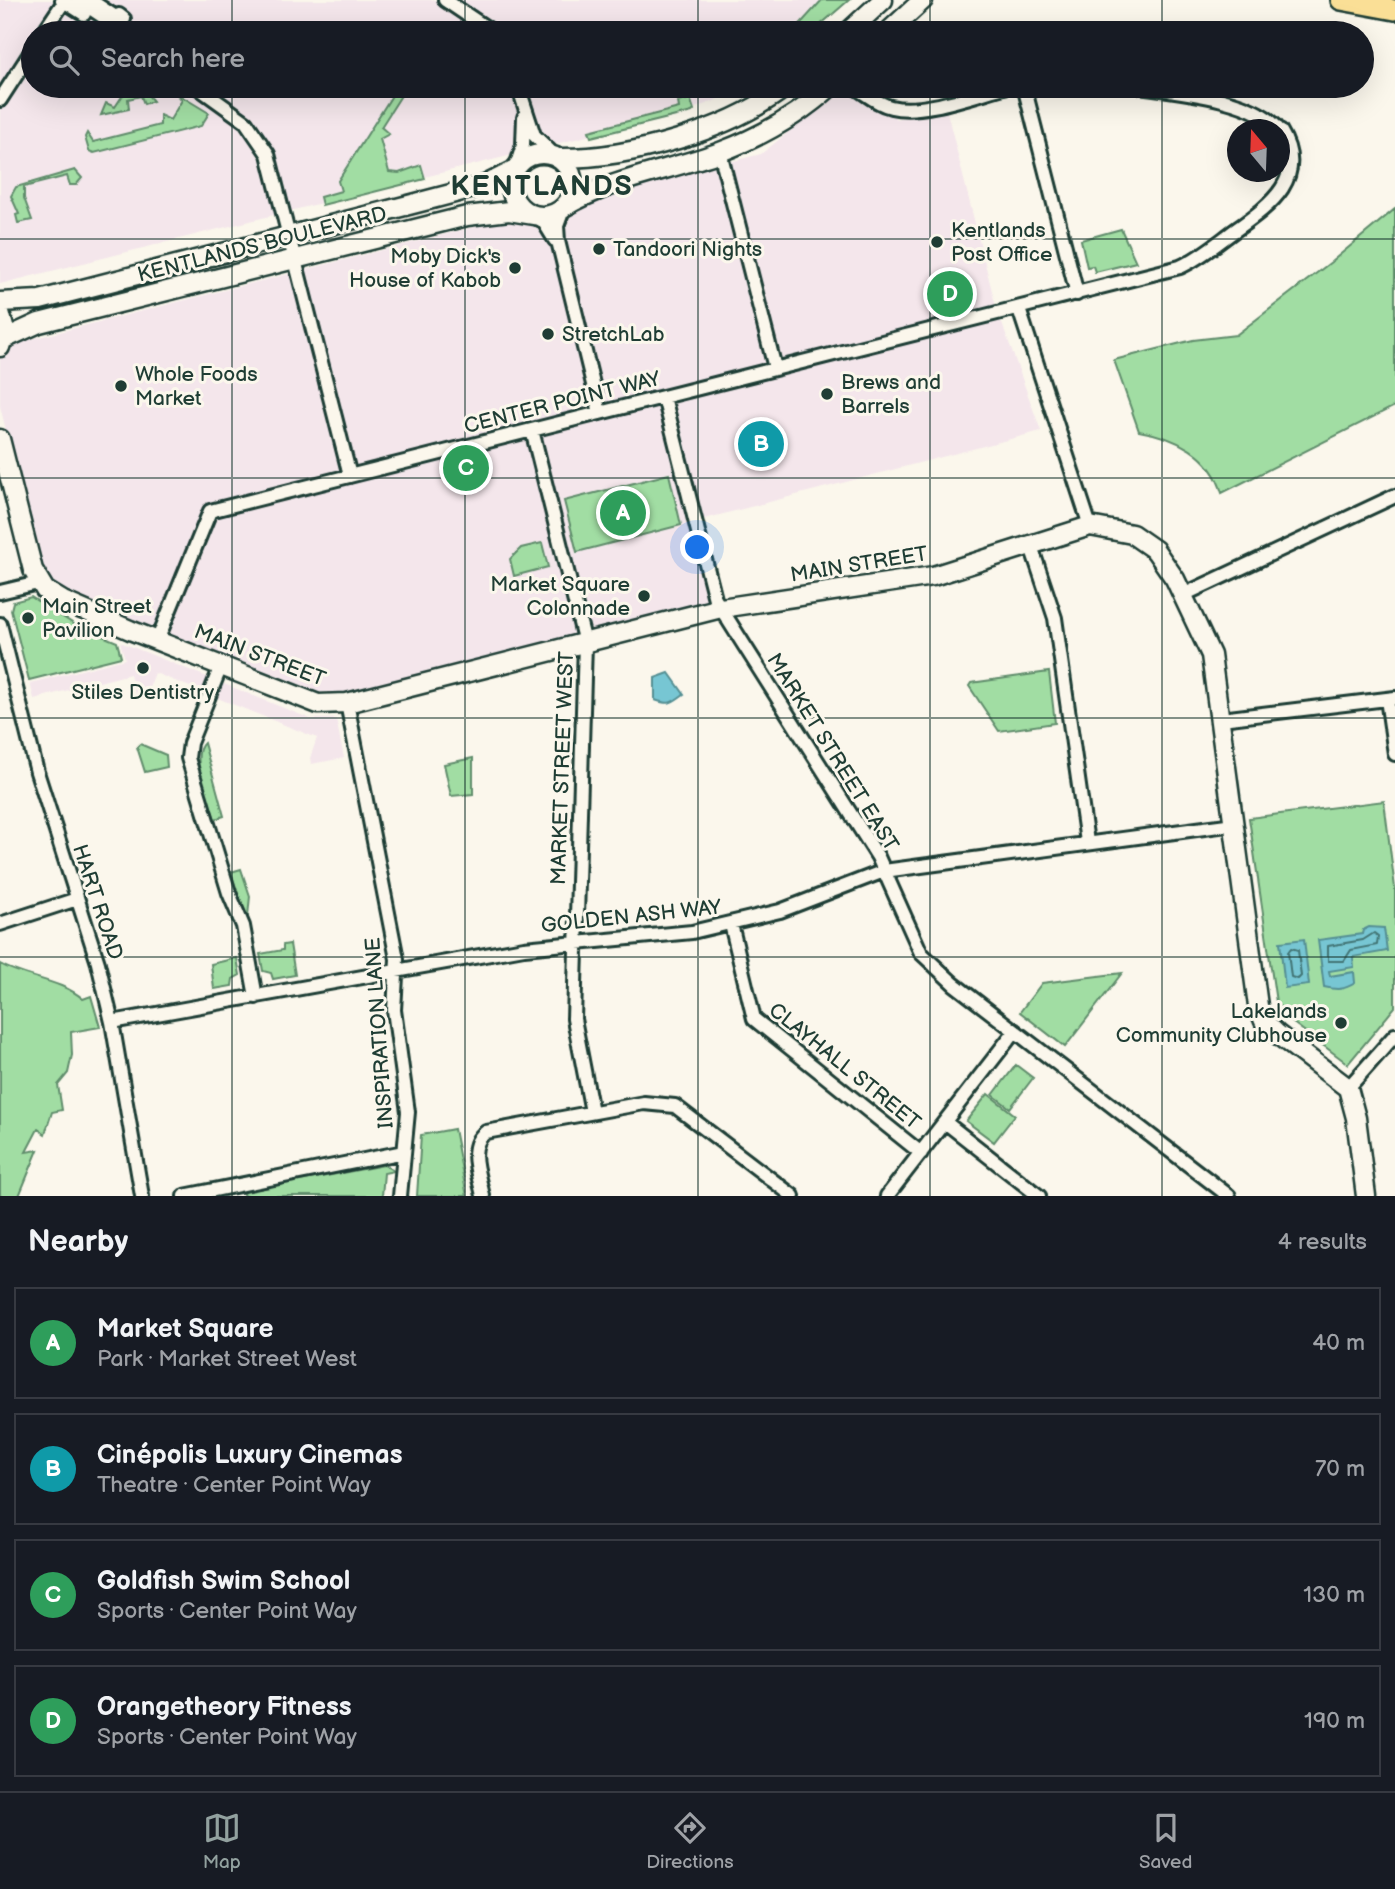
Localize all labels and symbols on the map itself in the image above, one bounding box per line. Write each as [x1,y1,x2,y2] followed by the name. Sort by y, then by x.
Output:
[1227,119,1290,182] north arrow
[451,170,633,203] district label: KENTLANDS
[135,201,389,288] street label: KENTLANDS BOULEVARD
[951,218,1052,267] place label: Kentlands Post Office
[929,234,945,250] marker: Kentlands Post Office
[613,237,762,262] place label: Tandoori Nights
[591,241,607,257] marker: Tandoori Nights
[349,244,501,293] place label: Moby Dick's House of Kabob
[507,260,523,276] marker: Moby Dick's House of Kabob
[927,268,973,320] pin: D
[562,322,665,347] place label: StretchLab
[540,326,556,342] marker: StretchLab
[135,362,258,411] place label: Whole Foods Market
[461,366,663,439] street label: CENTER POINT WAY
[841,370,941,419] place label: Brews and Barrels
[113,378,129,394] marker: Whole Foods Market
[819,386,835,402] marker: Brews and Barrels
[738,418,784,470] pin: B
[443,442,489,494] pin: C
[600,487,646,539] pin: A
[680,530,714,564] your location
[789,541,930,588] street label: MAIN STREET
[490,572,630,621] place label: Market Square Colonnade
[636,588,652,604] marker: Market Square Colonnade
[42,594,152,643] place label: Main Street Pavilion
[20,610,36,626] marker: Main Street Pavilion
[191,619,329,692] street label: MAIN STREET
[761,649,904,856] street label: MARKET STREET EAST
[546,650,579,885] street label: MARKET STREET WEST
[135,660,151,676] marker: Stiles Dentistry
[72,680,215,705] place label: Stiles Dentistry
[67,841,128,963] street label: HART ROAD
[540,895,723,938] street label: GOLDEN ASH WAY
[360,937,399,1129] street label: INSPIRATION LANE
[764,998,926,1135] street label: CLAYHALL STREET
[1116,999,1327,1048] place label: Lakelands Community Clubhouse
[1333,1015,1349,1031] marker: Lakelands Community Clubhouse

